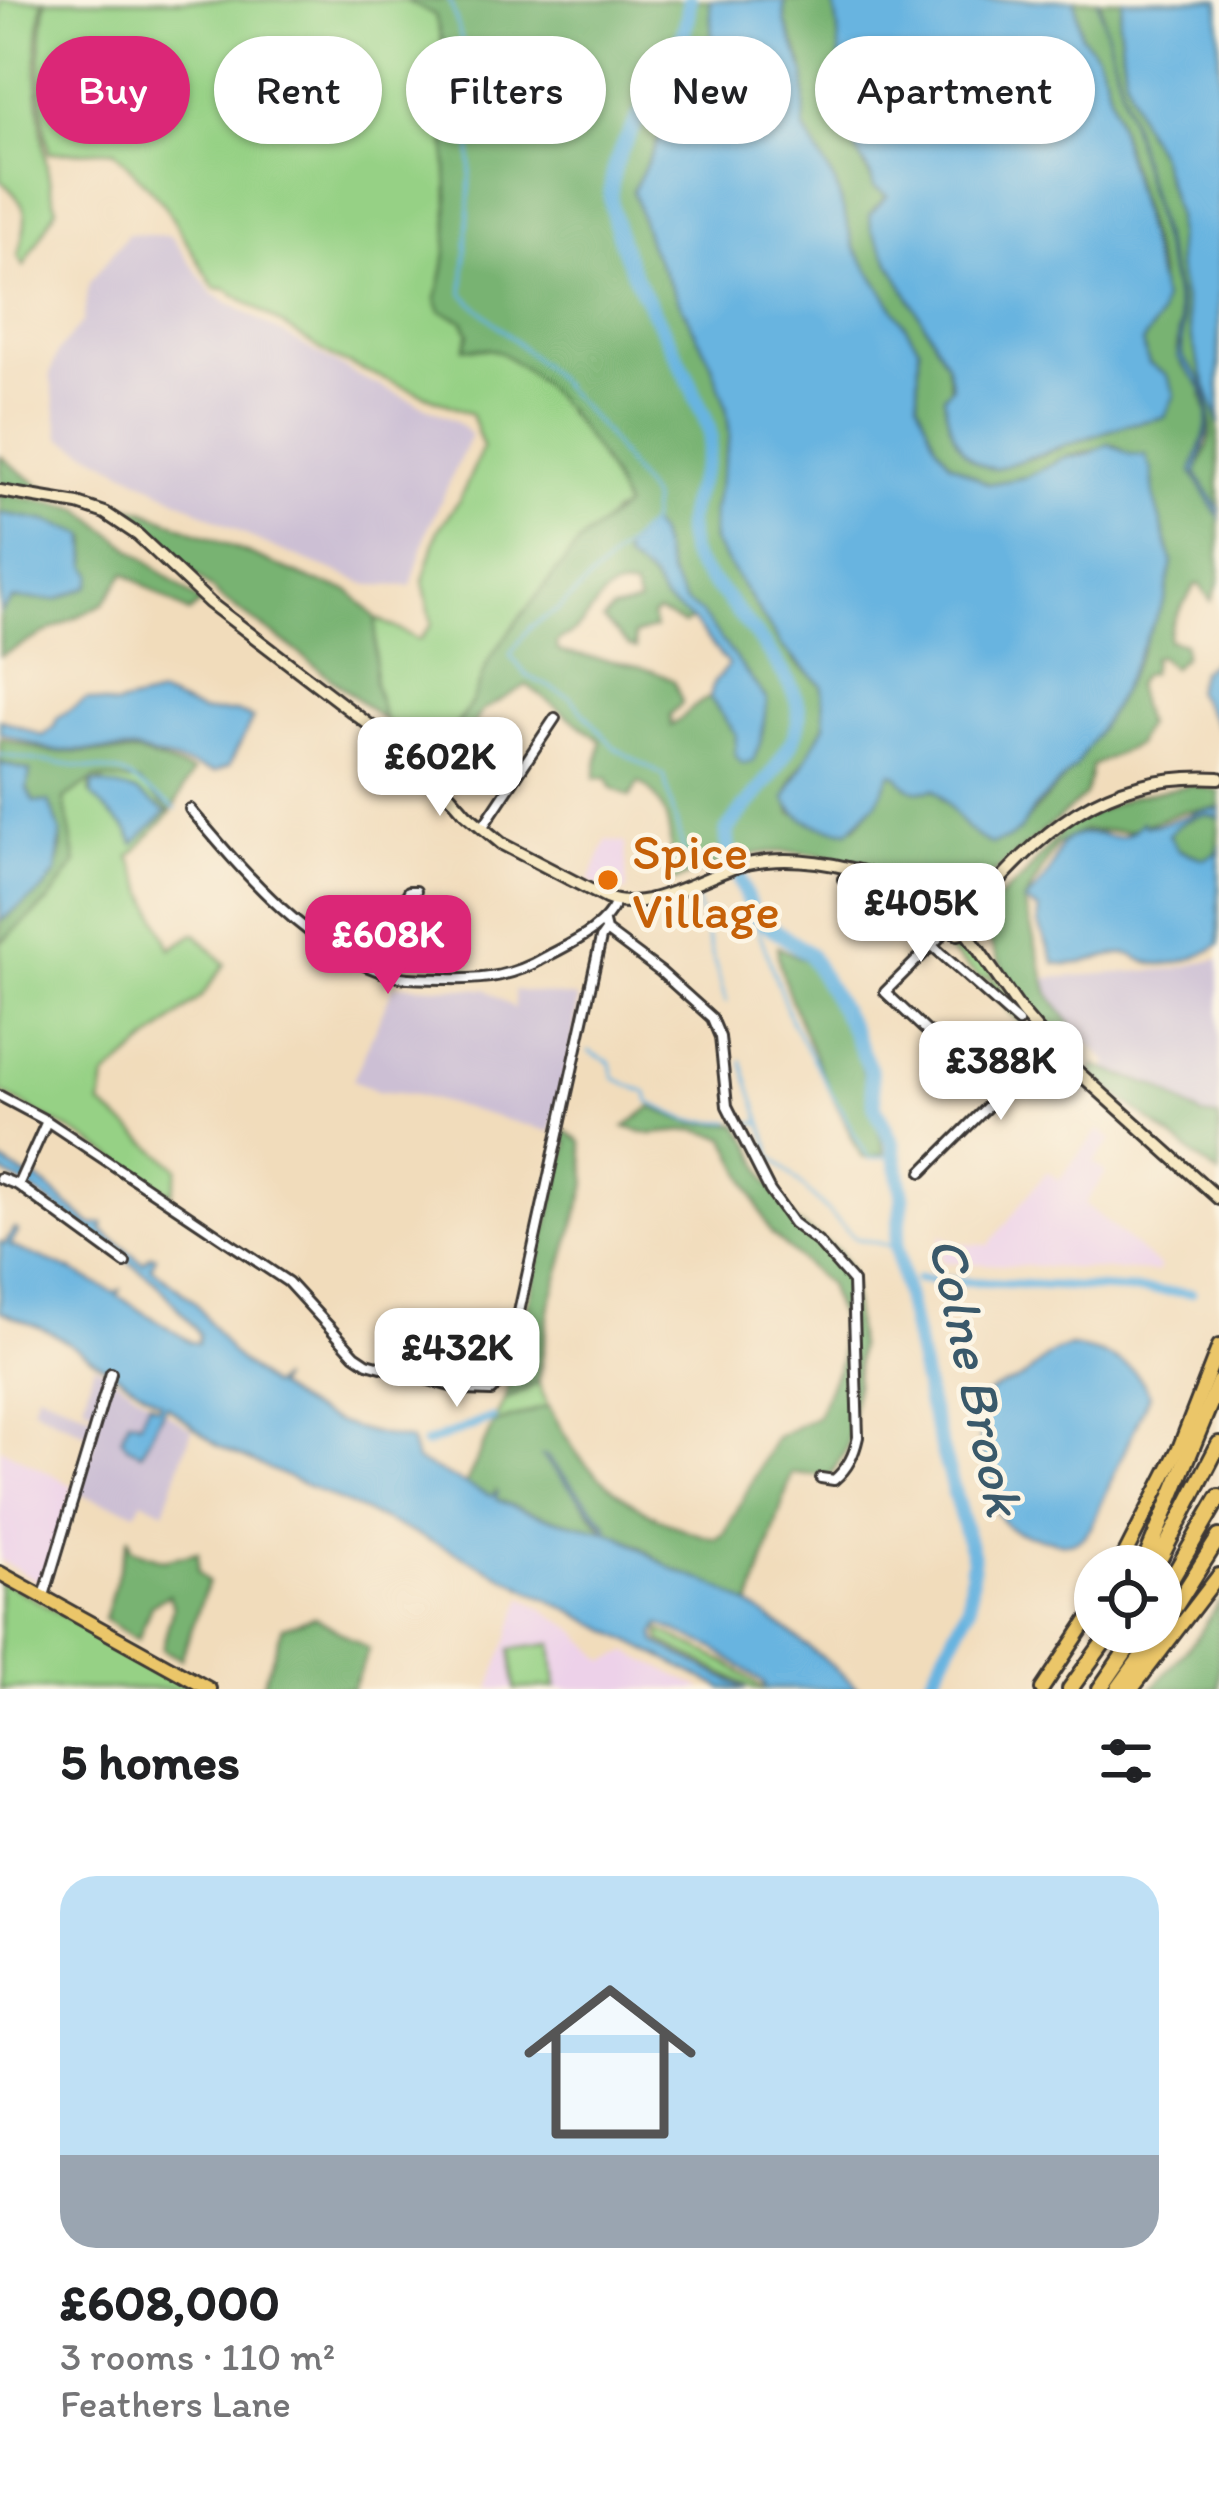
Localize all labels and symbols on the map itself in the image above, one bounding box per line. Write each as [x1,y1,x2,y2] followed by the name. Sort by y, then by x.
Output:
[356,717,524,819] pin: £602K
[632,821,780,941] place label: Spice Village
[837,863,1005,965] pin: £405K
[595,867,621,893] marker: Spice Village
[304,895,472,997] pin: £608K
[917,1021,1085,1123] pin: £388K
[915,1231,1038,1524] water label: Colne Brook
[373,1308,541,1410] pin: £432K

